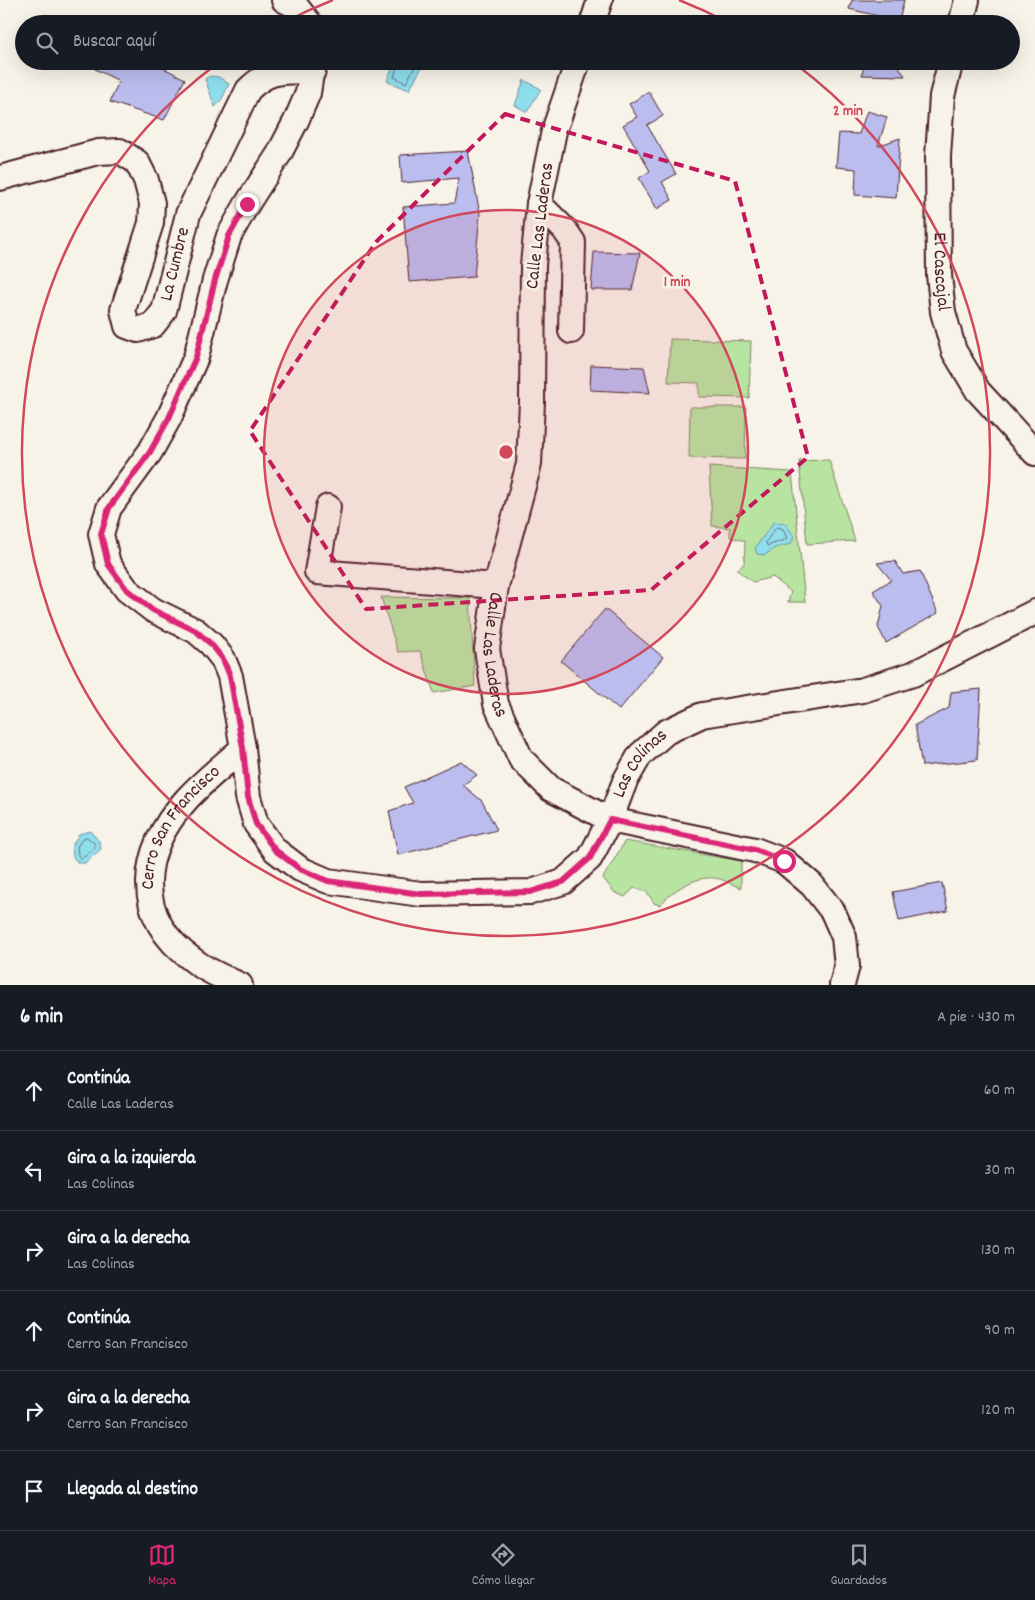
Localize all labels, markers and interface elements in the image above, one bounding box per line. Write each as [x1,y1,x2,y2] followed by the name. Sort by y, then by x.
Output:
[15,15,1020,70] search box
[33,29,61,57] icon: search
[73,29,155,56] text: Buscar aquí
[833,101,863,123] text: 2 min
[520,161,562,291] street label: Calle Las Laderas
[236,193,259,216] route end
[153,224,198,304] street label: La Cumbre
[925,232,956,313] street label: El Cascajal
[664,272,690,294] text: 1 min
[497,443,515,461] centre of rings
[474,590,514,722] street label: Calle Las Laderas
[606,723,674,802] street label: Las Colinas
[135,759,227,890] street label: Cerro San Francisco
[773,850,796,873] route start
[20,1003,63,1033] text: 6 min
[937,1006,1015,1029] text: A pie · 430 m
[67,1066,130,1093] text: Continúa
[20,1077,48,1105] icon: ahead
[984,1079,1015,1102] text: 60 m
[67,1093,174,1116] text: Calle Las Laderas
[67,1146,195,1173] text: Gira a la izquierda
[20,1157,48,1185] icon: left
[985,1159,1015,1182] text: 30 m
[67,1173,135,1196] text: Las Colinas
[67,1226,189,1253] text: Gira a la derecha
[20,1237,48,1265] icon: right
[981,1239,1015,1262] text: 130 m
[67,1253,135,1276] text: Las Colinas
[67,1306,130,1333] text: Continúa
[20,1317,48,1345] icon: ahead
[984,1319,1015,1342] text: 90 m
[67,1333,188,1356] text: Cerro San Francisco
[67,1386,189,1413] text: Gira a la derecha
[20,1397,48,1425] icon: right
[981,1399,1015,1422] text: 120 m
[67,1413,188,1436] text: Cerro San Francisco
[20,1477,48,1505] icon: arrive
[67,1477,198,1504] text: Llegada al destino
[148,1541,176,1591] tab: Mapa
[472,1541,535,1591] tab: Cómo llegar
[830,1541,887,1591] tab: Guardados

